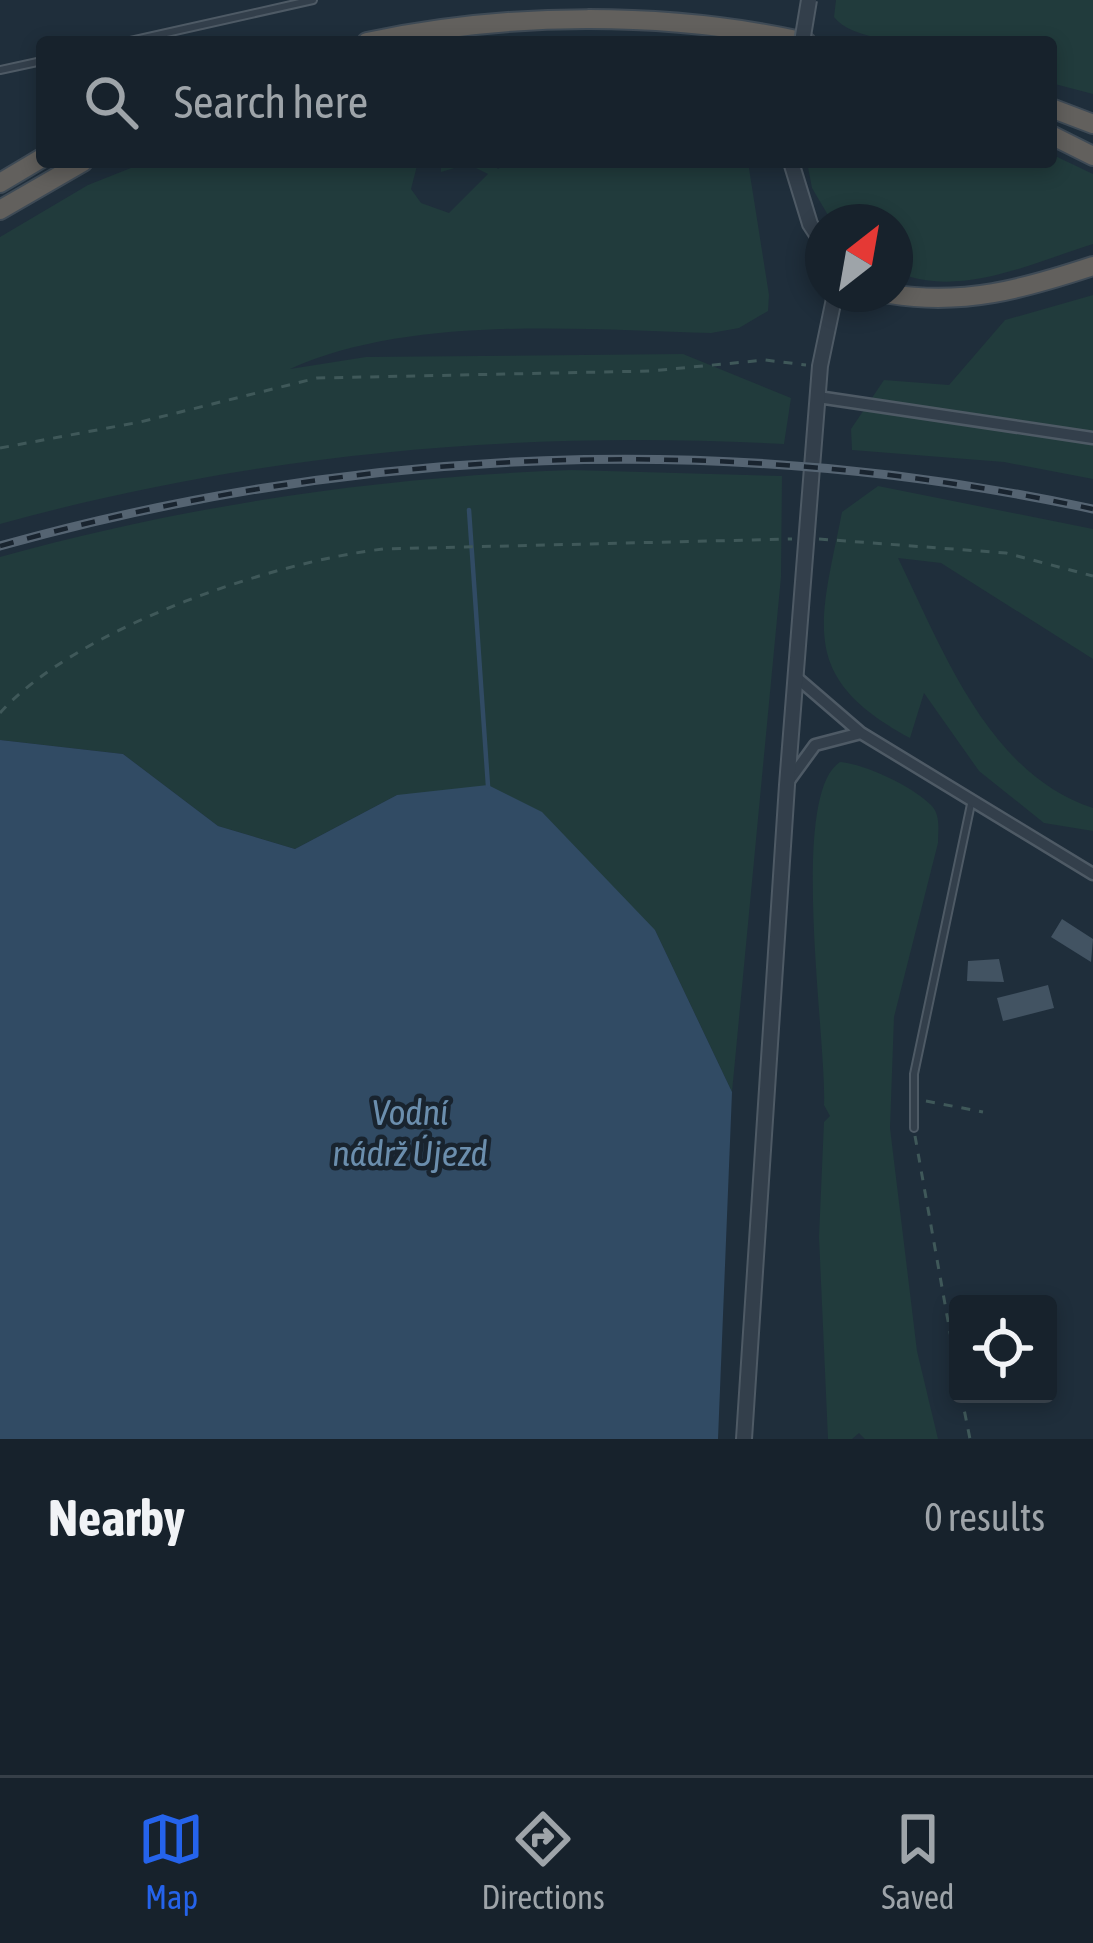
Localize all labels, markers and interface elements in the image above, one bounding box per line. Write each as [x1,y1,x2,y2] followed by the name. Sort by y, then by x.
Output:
[36,36,1057,168] search box
[78,69,144,135] icon: search
[174,76,368,128] text: Search here
[805,204,913,312] north arrow
[332,1091,488,1174] water label: Vodní nádrž Újezd
[949,1295,1057,1403] map controls
[949,1295,1057,1403] button: locate
[48,1488,185,1547] text: Nearby
[924,1495,1045,1539] text: 0 results
[138,1806,204,1916] tab: Map
[481,1806,605,1916] tab: Directions
[882,1806,954,1916] tab: Saved

